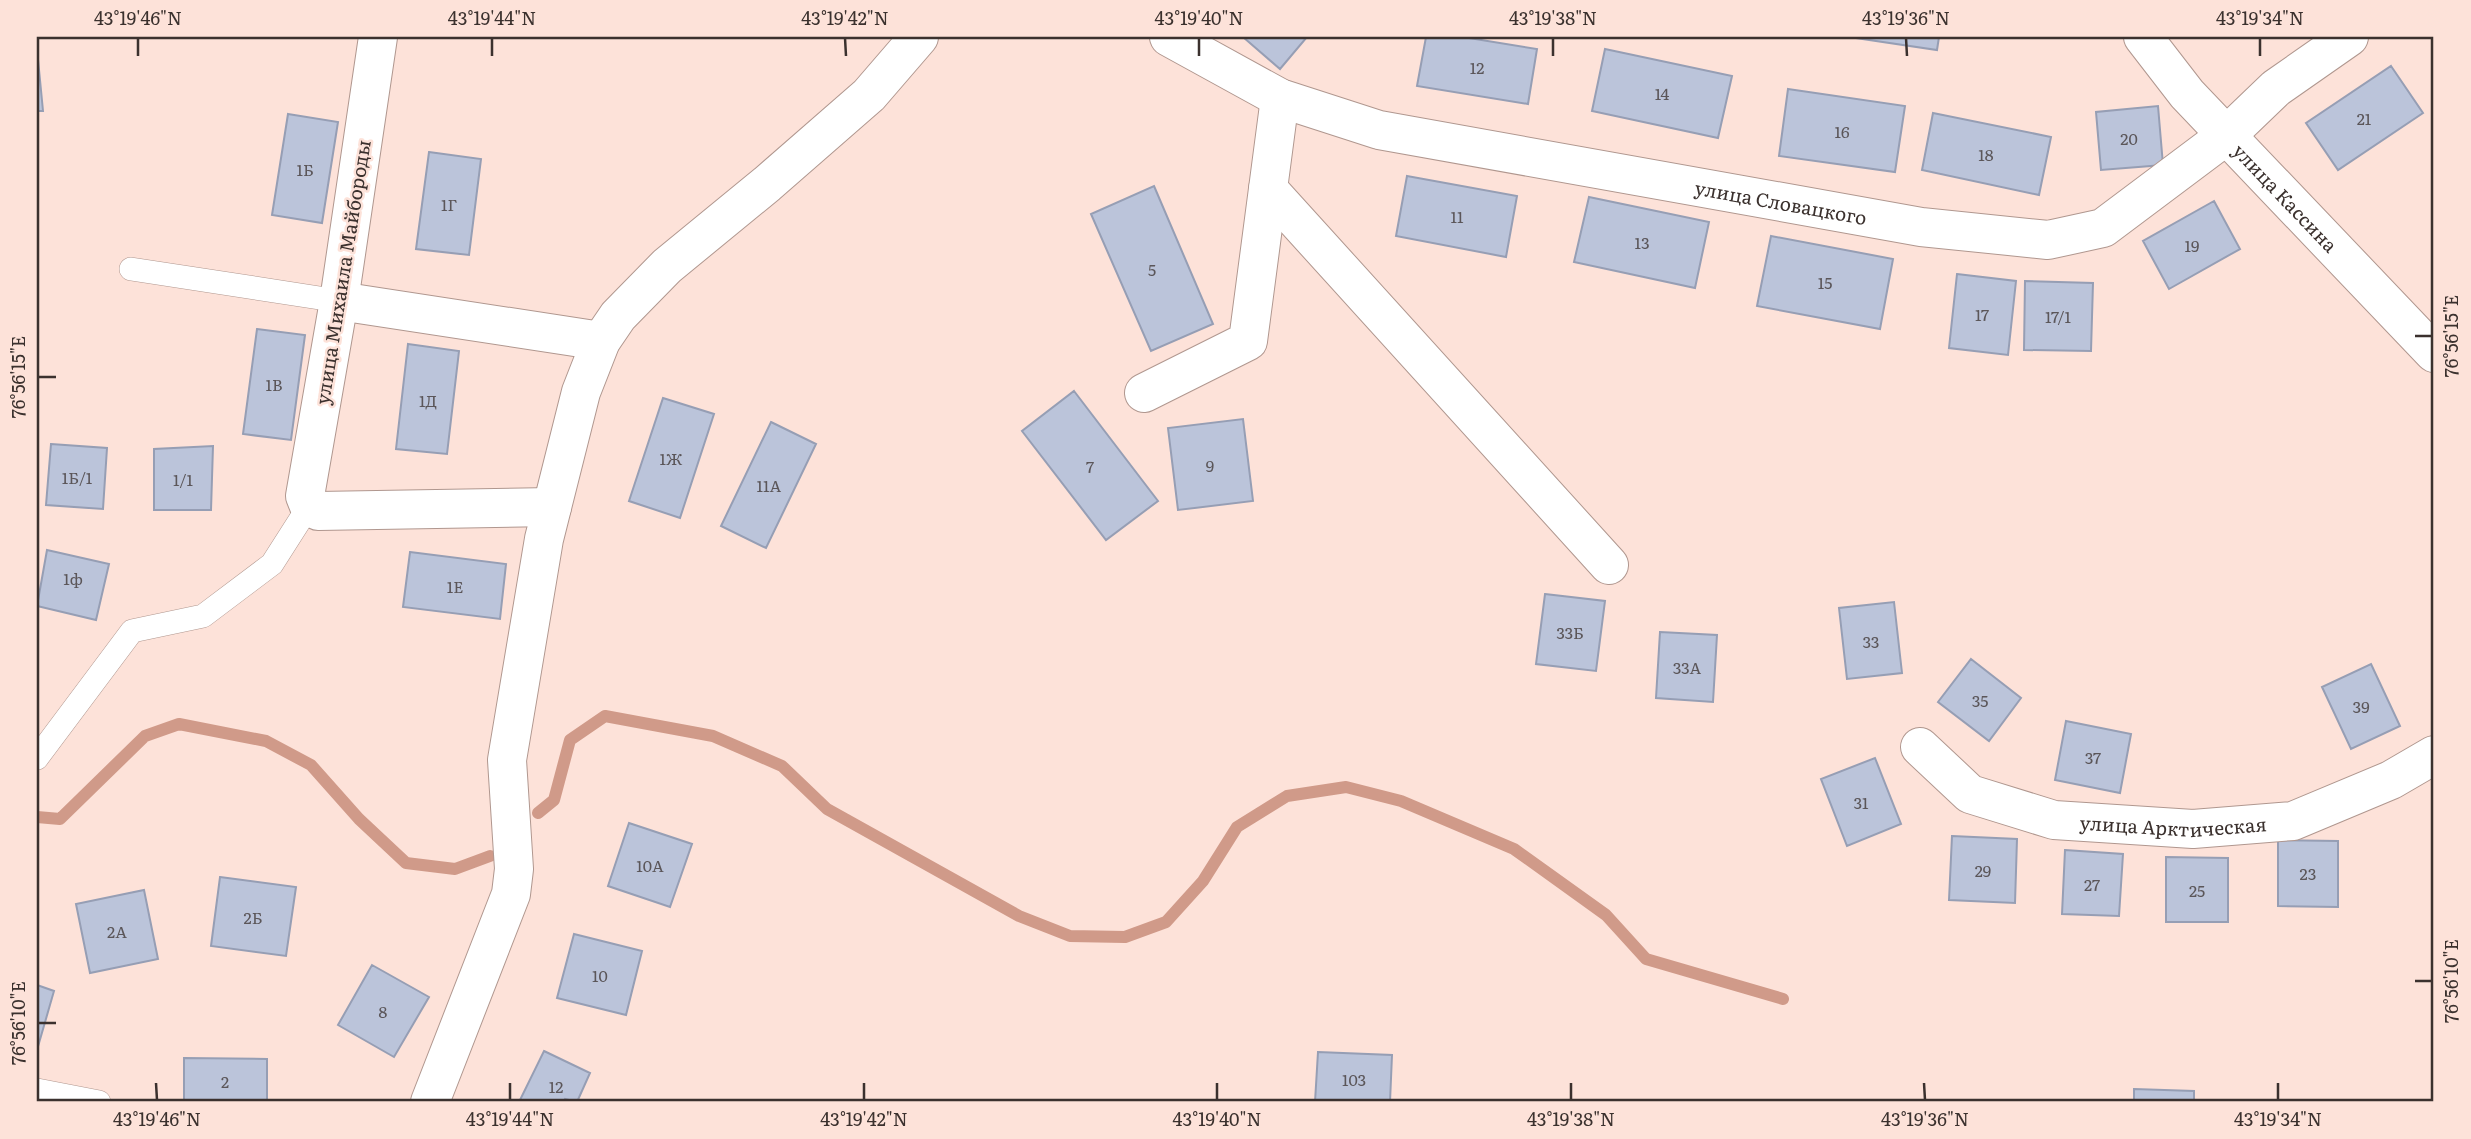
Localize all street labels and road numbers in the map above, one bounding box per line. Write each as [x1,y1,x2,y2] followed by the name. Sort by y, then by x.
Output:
[2227,137,2345,259] street label: улица Кассина
[307,138,377,406] street label: улица Михаила Майбороды
[1693,173,1869,231] street label: улица Словацкого
[2079,808,2268,843] street label: улица Арктическая

